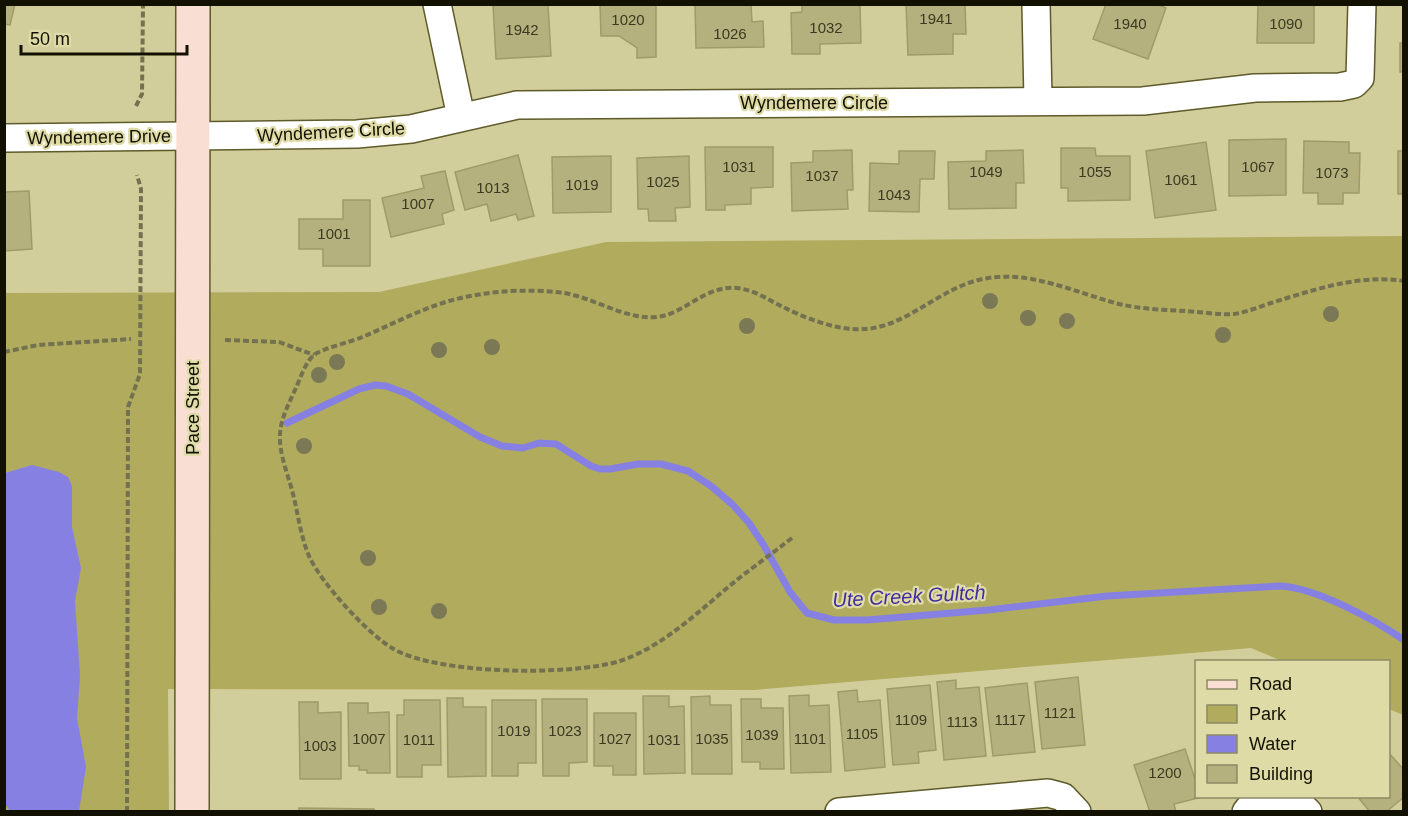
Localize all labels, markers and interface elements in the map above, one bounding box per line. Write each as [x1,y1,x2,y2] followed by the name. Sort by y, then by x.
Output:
[919,10,953,27] house number: 1941
[611,11,645,28] house number: 1020
[1113,15,1147,32] house number: 1940
[1269,15,1303,32] house number: 1090
[21,18,188,56] scale bar
[809,19,843,36] house number: 1032
[505,21,539,38] house number: 1942
[713,25,747,42] house number: 1026
[30,29,70,49] text: 50 m
[740,93,888,113] street label: Wyndemere Circle
[257,118,405,146] street label: Wyndemere Circle
[27,126,171,148] street label: Wyndemere Drive
[722,158,756,175] house number: 1031
[1241,158,1275,175] house number: 1067
[969,163,1003,180] house number: 1049
[1078,163,1112,180] house number: 1055
[1315,164,1349,181] house number: 1073
[805,167,839,184] house number: 1037
[1164,171,1198,188] house number: 1061
[646,173,680,190] house number: 1025
[565,176,599,193] house number: 1019
[476,179,510,196] house number: 1013
[877,186,911,203] house number: 1043
[401,195,435,212] house number: 1007
[317,225,351,242] house number: 1001
[183,361,203,455] street label: Pace Street
[832,581,986,611] water label: Ute Creek Gultch
[1195,660,1390,798] legend
[1249,674,1292,694] text: Road
[1044,704,1076,721] house number: 1121
[1249,704,1287,724] text: Park
[895,711,927,728] house number: 1109
[994,711,1026,728] house number: 1117
[946,713,978,730] house number: 1113
[497,722,531,739] house number: 1019
[548,722,582,739] house number: 1023
[846,725,878,742] house number: 1105
[745,726,779,743] house number: 1039
[352,730,386,747] house number: 1007
[598,730,632,747] house number: 1027
[695,730,729,747] house number: 1035
[794,730,826,747] house number: 1101
[403,731,435,748] house number: 1011
[647,731,681,748] house number: 1031
[1249,734,1296,754] text: Water
[303,737,337,754] house number: 1003
[1148,764,1182,781] house number: 1200
[1249,764,1313,784] text: Building

